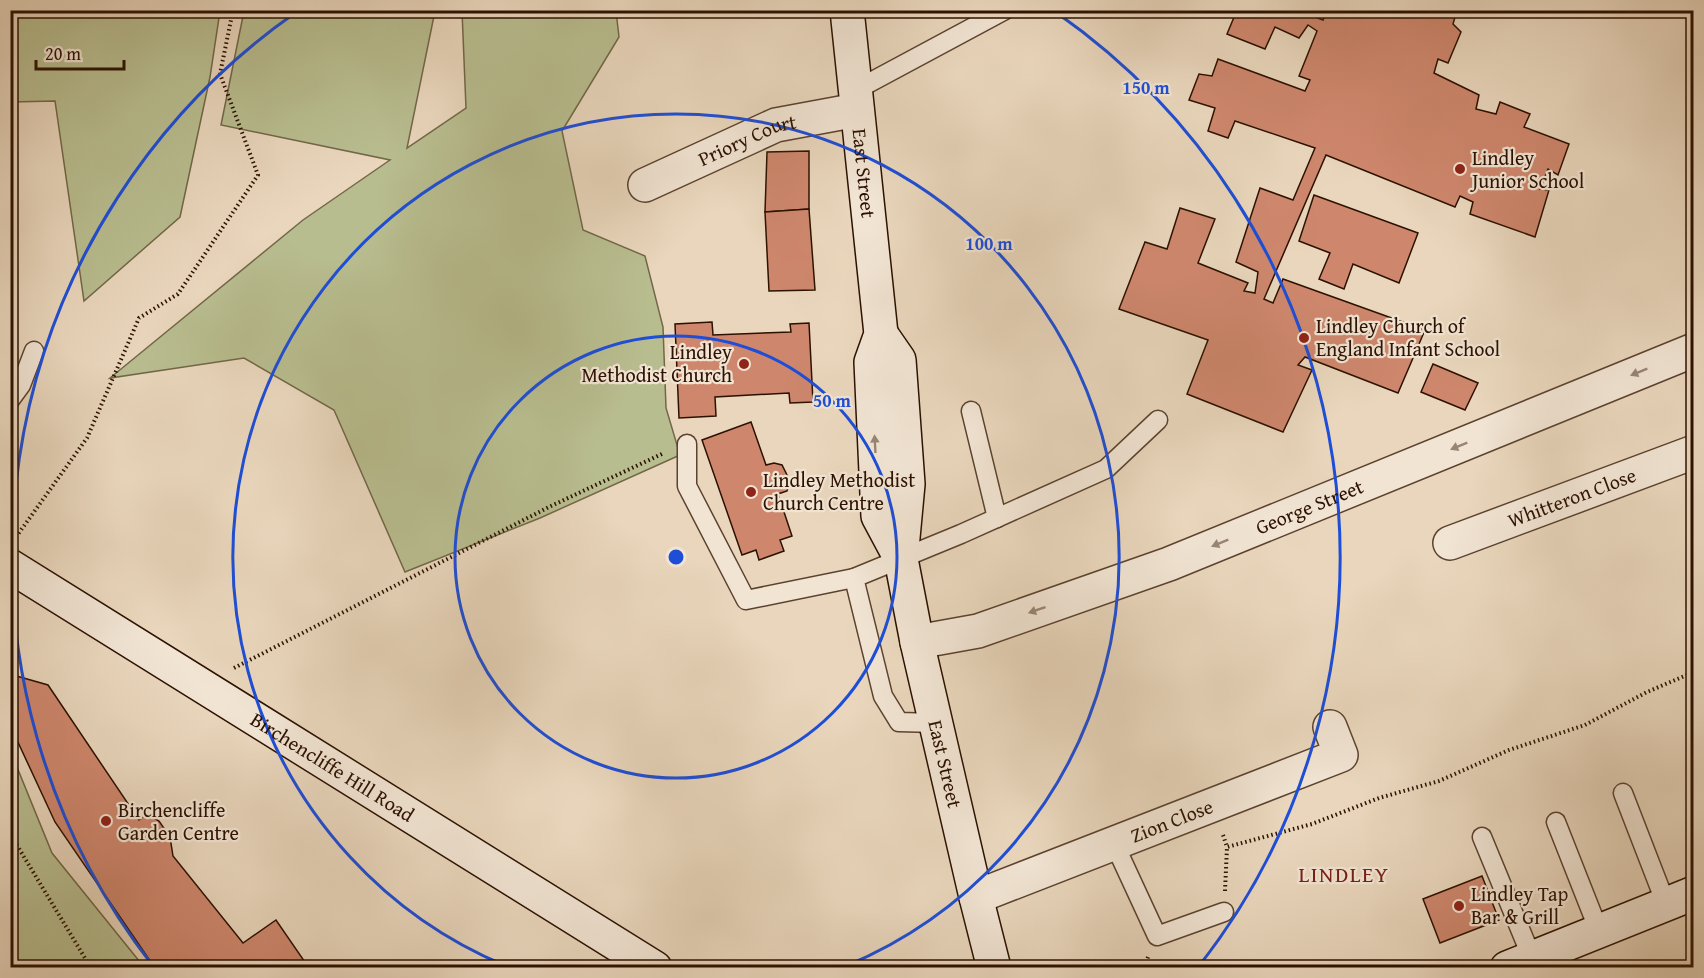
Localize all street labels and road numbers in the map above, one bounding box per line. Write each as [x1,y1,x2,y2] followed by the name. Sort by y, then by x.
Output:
[693,107,798,173] street label: Priory Court
[846,127,884,219] street label: East Street
[1503,460,1640,534] street label: Whitteron Close
[1251,471,1367,541] street label: George Street
[245,704,421,829] street label: Birchencliffe Hill Road
[921,717,970,811] street label: East Street
[1126,791,1217,850] street label: Zion Close

